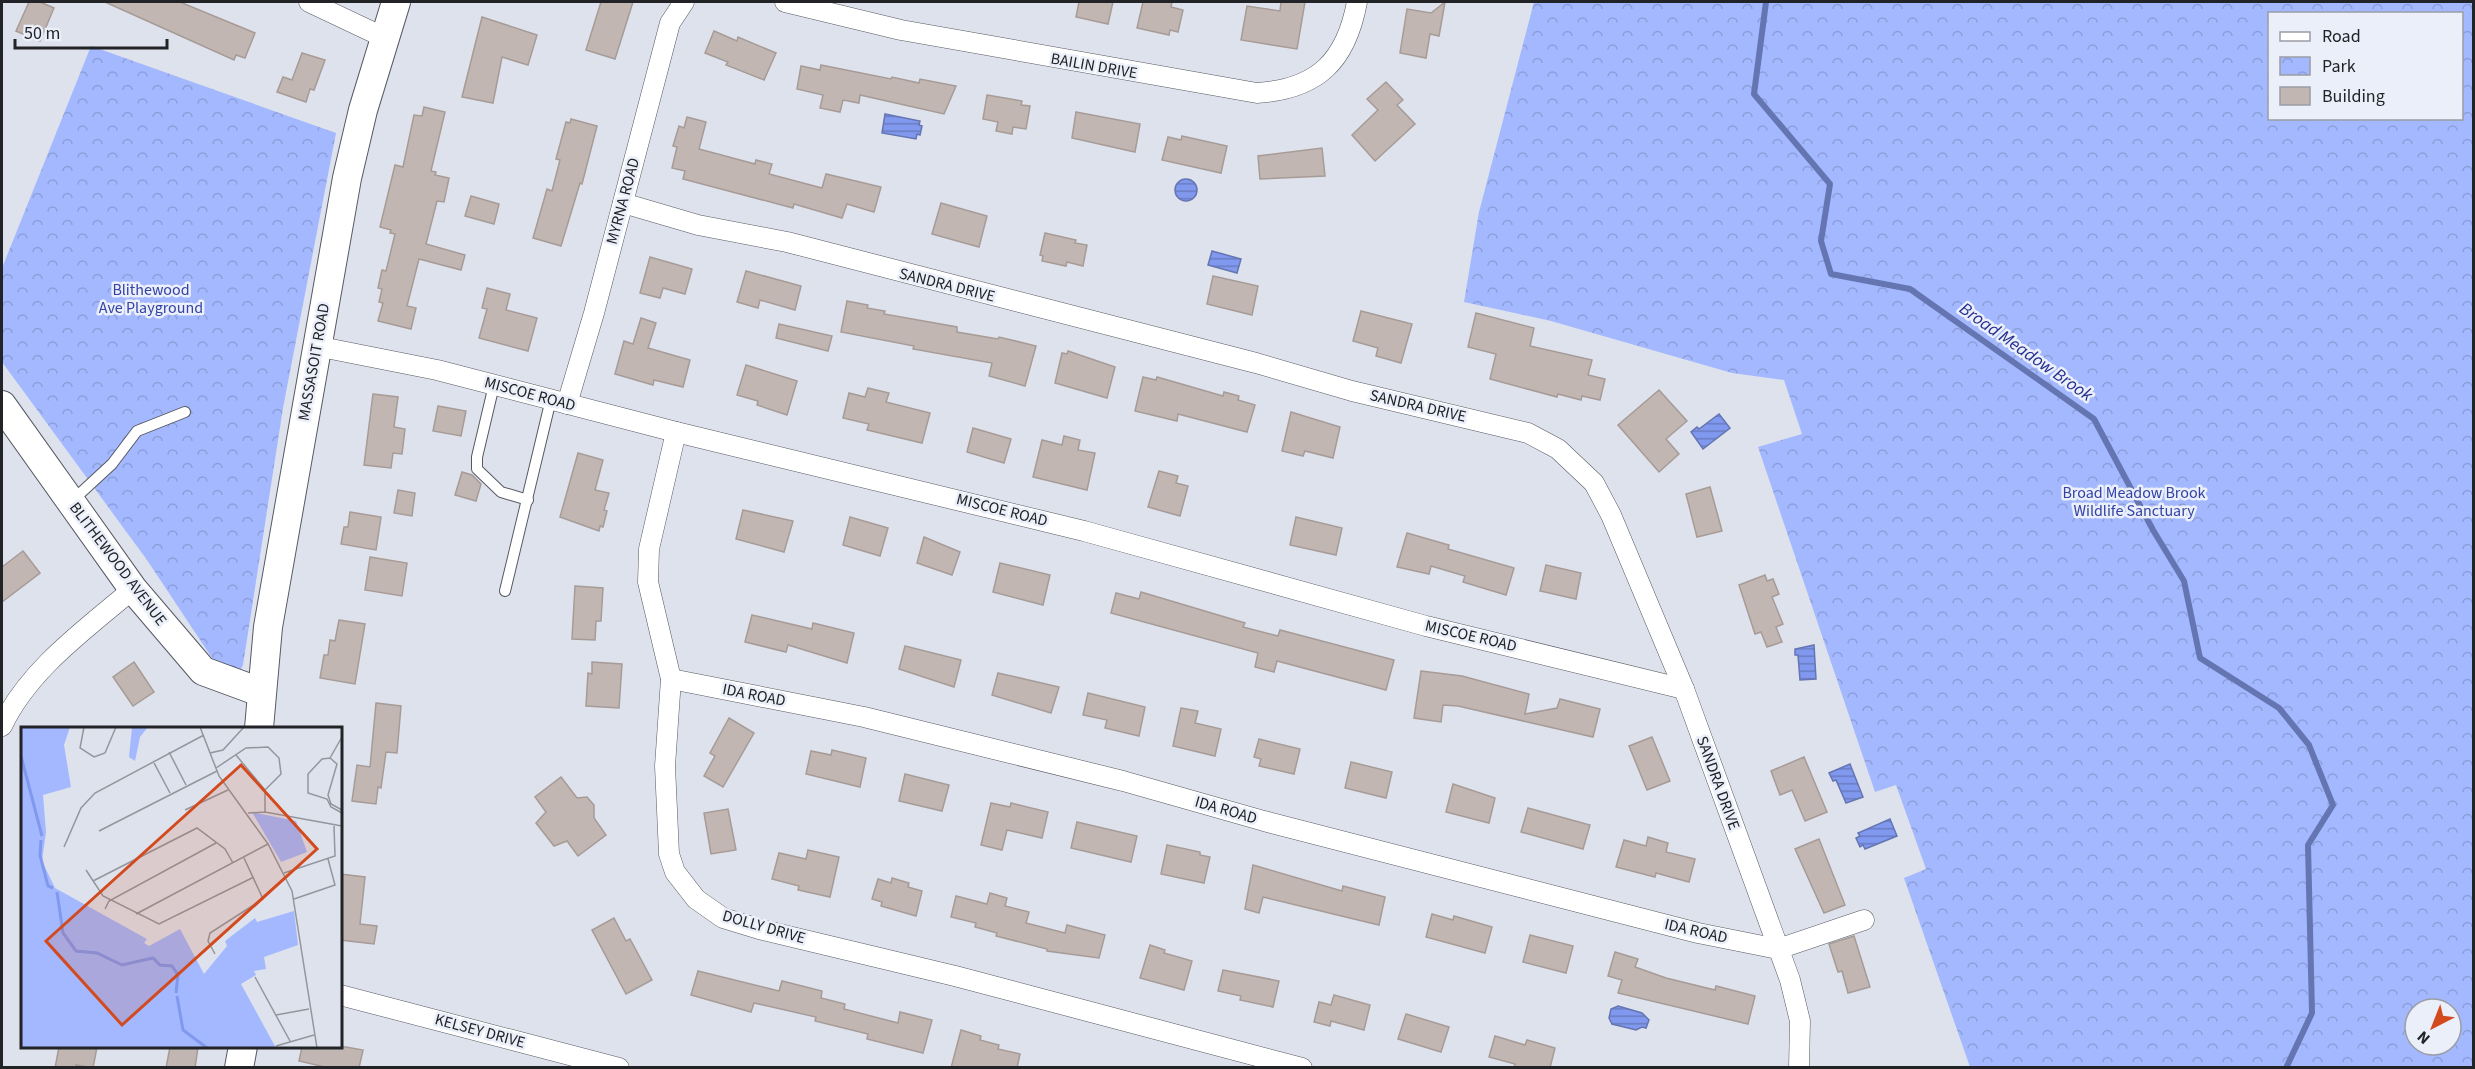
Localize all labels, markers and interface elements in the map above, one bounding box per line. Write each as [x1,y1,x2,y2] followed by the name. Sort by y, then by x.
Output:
[15,12,166,50] scale bar
[2268,12,2463,120] legend
[24,21,60,46] text: 50 m
[2322,24,2361,49] text: Road
[1049,48,1139,84] street label: BAILIN DRIVE
[2322,54,2356,79] text: Park
[2322,84,2385,109] text: Building
[601,155,645,247] street label: MYRNA ROAD
[897,262,997,308] street label: SANDRA DRIVE
[99,279,203,319] park label: Blithewood Ave Playground
[1954,297,2098,408] water label: Broad Meadow Brook
[293,301,335,423] street label: MASSASOIT ROAD
[482,371,578,417] street label: MISCOE ROAD
[1368,384,1468,428] street label: SANDRA DRIVE
[2062,482,2206,522] park label: Broad Meadow Brook Wildlife Sanctuary
[954,488,1050,532] street label: MISCOE ROAD
[64,498,172,630] street label: BLITHEWOOD AVENUE
[1423,615,1519,657] street label: MISCOE ROAD
[721,678,788,712] street label: IDA ROAD
[21,727,342,1048] inset map
[1691,733,1745,833] street label: SANDRA DRIVE
[1192,791,1260,829] street label: IDA ROAD
[720,905,808,949] street label: DOLLY DRIVE
[1662,913,1730,949] street label: IDA ROAD
[2403,997,2463,1057] north arrow
[432,1008,528,1054] street label: KELSEY DRIVE
[2412,1026,2435,1049] text: N

